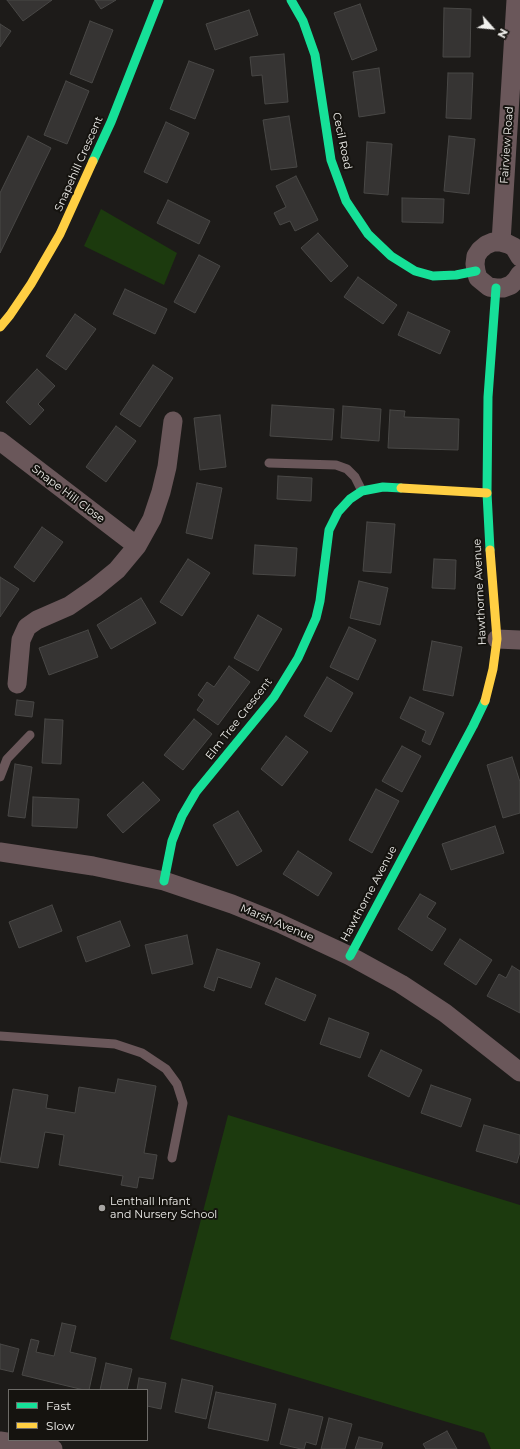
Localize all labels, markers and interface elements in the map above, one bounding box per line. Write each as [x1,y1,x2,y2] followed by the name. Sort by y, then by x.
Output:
[472,8,512,48] north arrow
[494,26,511,41] text: N
[498,106,516,184] street label: Fairview Road
[330,111,354,171] street label: Cecil Road
[52,114,106,214] street label: Snapehill Crescent
[29,462,107,526] street label: Snape Hill Close
[471,538,489,646] street label: Hawthorne Avenue
[203,675,275,763] street label: Elm Tree Crescent
[338,844,400,944] street label: Hawthorne Avenue
[238,902,316,944] street label: Marsh Avenue
[110,1195,217,1221] place label: Lenthall Infant and Nursery School
[97,1203,107,1213] marker: Lenthall Infant and Nursery School
[8,1389,148,1441] legend
[46,1398,71,1413] text: Fast
[46,1418,75,1433] text: Slow

